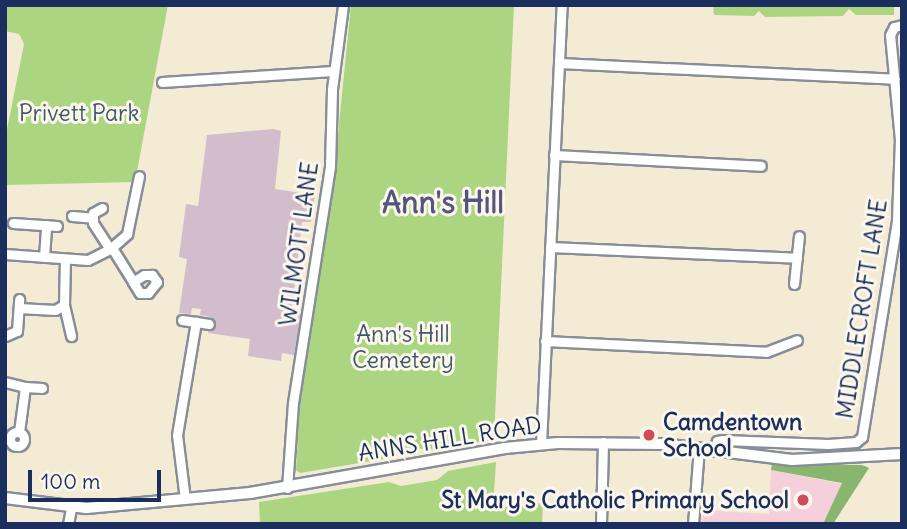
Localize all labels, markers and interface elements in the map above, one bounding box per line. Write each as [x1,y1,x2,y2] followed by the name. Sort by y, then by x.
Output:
[19,99,139,127] park label: Privett Park
[274,160,324,328] street label: WILMOTT LANE
[382,184,504,220] district label: Ann's Hill
[831,197,893,421] street label: MIDDLECROFT LANE
[352,320,454,374] park label: Ann's Hill Cemetery
[663,408,802,462] place label: Camdentown School
[356,411,544,467] street label: ANNS HILL ROAD
[641,427,657,443] marker: Camdentown School
[32,456,164,500] scale bar
[41,468,100,495] text: 100 m
[441,486,789,514] place label: St Mary's Catholic Primary School
[795,492,811,508] marker: St Mary's Catholic Primary School

